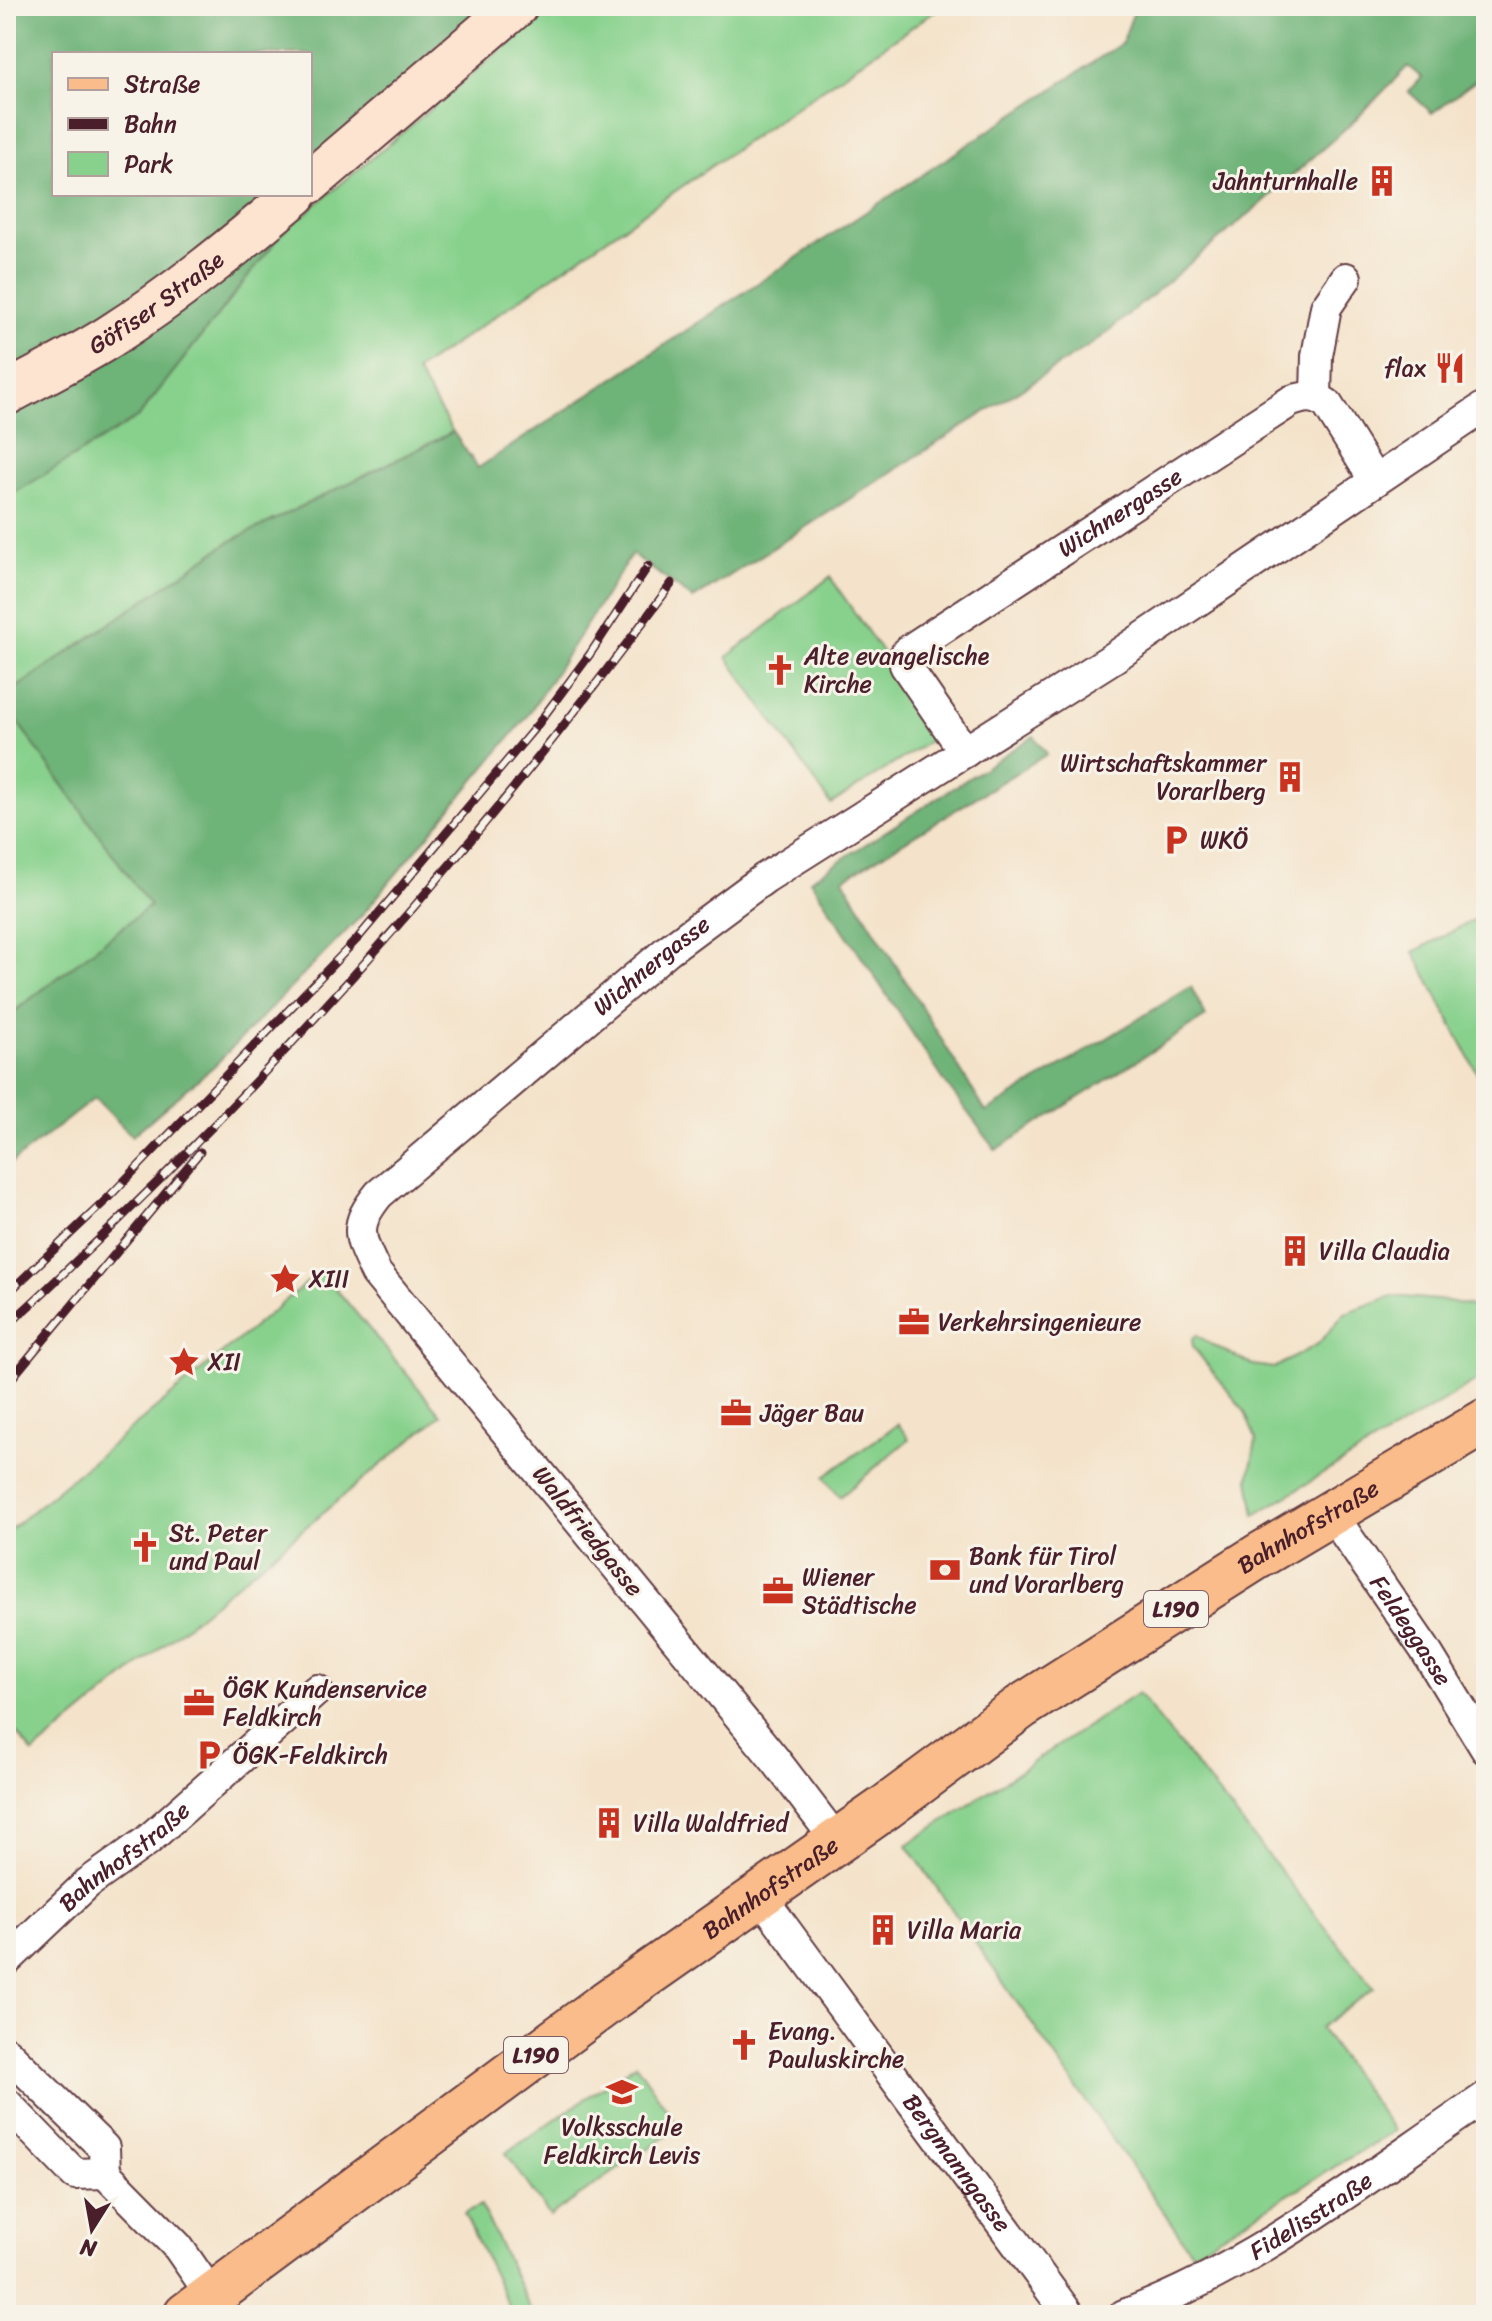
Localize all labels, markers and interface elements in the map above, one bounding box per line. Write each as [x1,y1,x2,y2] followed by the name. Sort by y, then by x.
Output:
[52,52,312,196] legend
[124,63,200,105] text: Straße
[124,103,177,145] text: Bahn
[124,143,173,185] text: Park
[1212,160,1358,202] place label: Jahnturnhalle
[1365,164,1399,198] building icon: Jahnturnhalle
[80,240,234,366] street label: Göfiser Straße
[1384,347,1427,389] place label: flax
[1433,351,1467,385] restaurant icon: flax
[1049,456,1191,569] street label: Wichnergasse
[803,635,990,705] place label: Alte evangelische Kirche
[763,653,797,687] church icon: Alte evangelische Kirche
[1060,742,1268,812] place label: Wirtschaftskammer Vorarlberg
[1273,760,1307,794] building icon: Wirtschaftskammer Vorarlberg
[1200,819,1249,861] place label: WKÖ
[1159,823,1193,857] parking icon: WKÖ
[583,904,719,1027] street label: Wichnergasse
[1319,1230,1450,1272] place label: Villa Claudia
[1278,1234,1312,1268] building icon: Villa Claudia
[308,1258,349,1300] place label: XIII
[268,1262,302,1296] place icon: XIII
[938,1301,1141,1343] place label: Verkehrsingenieure
[897,1305,931,1339] office icon: Verkehrsingenieure
[207,1341,241,1383] place label: XII
[167,1345,201,1379] place icon: XII
[759,1392,864,1434] place label: Jäger Bau
[719,1396,753,1430] office icon: Jäger Bau
[521,1456,655,1606] street label: Waldfriedgasse
[1228,1468,1387,1586] street label: Bahnhofstraße
[169,1512,268,1582] place label: St. Peter und Paul
[128,1530,162,1564] church icon: St. Peter und Paul
[969,1535,1124,1605] place label: Bank für Tirol und Vorarlberg
[928,1553,962,1587] bank icon: Bank für Tirol und Vorarlberg
[802,1556,916,1626] place label: Wiener Städtische
[1358,1566,1464,1694] street label: Feldeggasse
[761,1574,795,1608] office icon: Wiener Städtische
[1144,1591,1208,1627] road number: L190
[223,1668,427,1738] place label: ÖGK Kundenservice Feldkirch
[182,1686,216,1720] office icon: ÖGK Kundenservice Feldkirch
[233,1734,388,1776] place label: ÖGK-Feldkirch
[192,1738,226,1772] parking icon: ÖGK-Feldkirch
[48,1791,200,1922] street label: Bahnhofstraße
[633,1802,790,1844] place label: Villa Waldfried
[592,1806,626,1840] building icon: Villa Waldfried
[693,1825,848,1951] street label: Bahnhofstraße
[907,1909,1022,1951] place label: Villa Maria
[866,1913,900,1947] building icon: Villa Maria
[768,2010,904,2080] place label: Evang. Pauluskirche
[727,2028,761,2062] church icon: Evang. Pauluskirche
[504,2037,568,2073] road number: L190
[605,2075,639,2109] school or university icon: Volksschule Feldkirch Levis
[891,2084,1023,2242] street label: Bergmanngasse
[544,2106,700,2176] place label: Volksschule Feldkirch Levis
[1241,2160,1382,2272] street label: Fidelisstraße
[52,2189,132,2269] north arrow
[76,2227,100,2269] text: N

